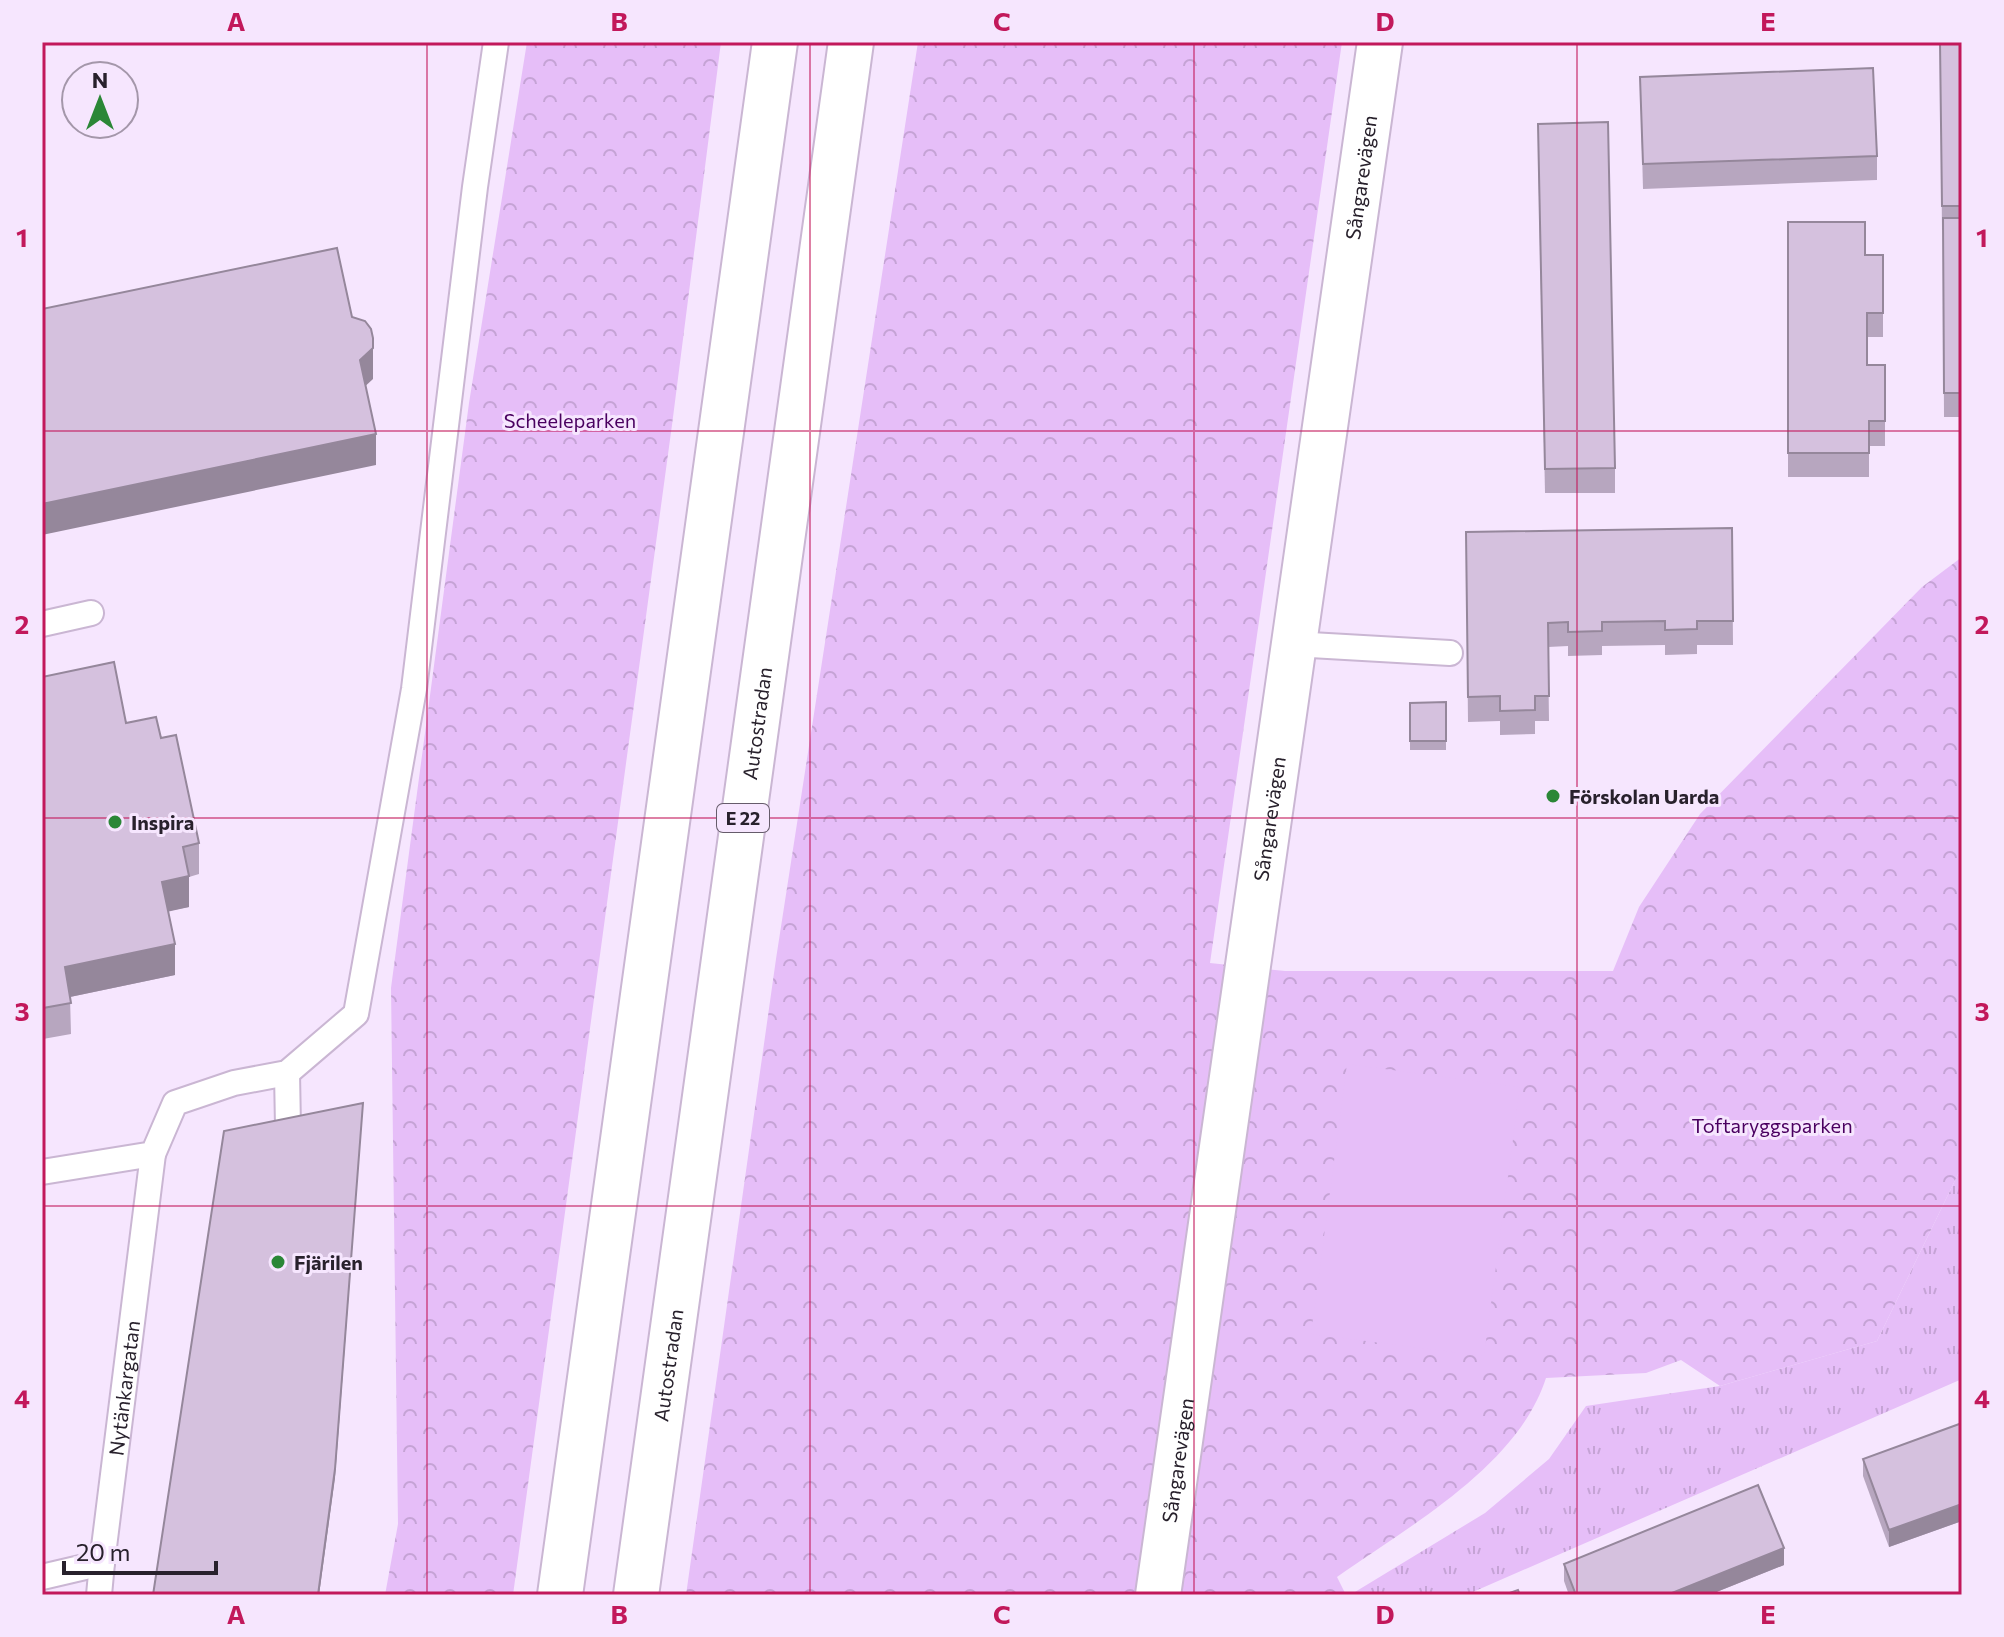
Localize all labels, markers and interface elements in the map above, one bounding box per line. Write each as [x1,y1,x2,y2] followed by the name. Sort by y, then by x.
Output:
[227,5,246,36] text: A
[610,5,628,36] text: B
[993,5,1011,36] text: C
[1375,5,1395,36] text: D
[1760,5,1776,36] text: E
[60,60,140,140] north arrow
[92,66,108,93] text: N
[1340,113,1381,241] street label: Sångarevägen
[16,221,28,252] text: 1
[1976,221,1988,252] text: 1
[504,408,636,432] park label: Scheeleparken
[15,608,29,639] text: 2
[1975,608,1989,639] text: 2
[737,665,776,781] street label: Autostradan
[1248,755,1290,883] street label: Sångarevägen
[1569,784,1719,808] place label: Förskolan Uarda
[1544,787,1562,805] marker: Förskolan Uarda
[717,804,769,832] road number: E 22
[131,810,194,834] place label: Inspira
[106,813,124,831] marker: Inspira
[14,995,30,1026] text: 3
[1974,995,1990,1026] text: 3
[1691,1113,1853,1137] park label: Toftaryggsparken
[294,1250,363,1274] place label: Fjärilen
[269,1253,287,1271] marker: Fjärilen
[648,1307,687,1423] street label: Autostradan
[103,1319,144,1457] street label: Nytänkargatan
[14,1382,30,1413] text: 4
[1974,1382,1990,1413] text: 4
[1156,1396,1198,1524] street label: Sångarevägen
[64,1525,216,1575] scale bar
[76,1537,130,1566] text: 20 m
[227,1598,246,1629] text: A
[610,1598,628,1629] text: B
[993,1598,1011,1629] text: C
[1375,1598,1395,1629] text: D
[1760,1598,1776,1629] text: E

